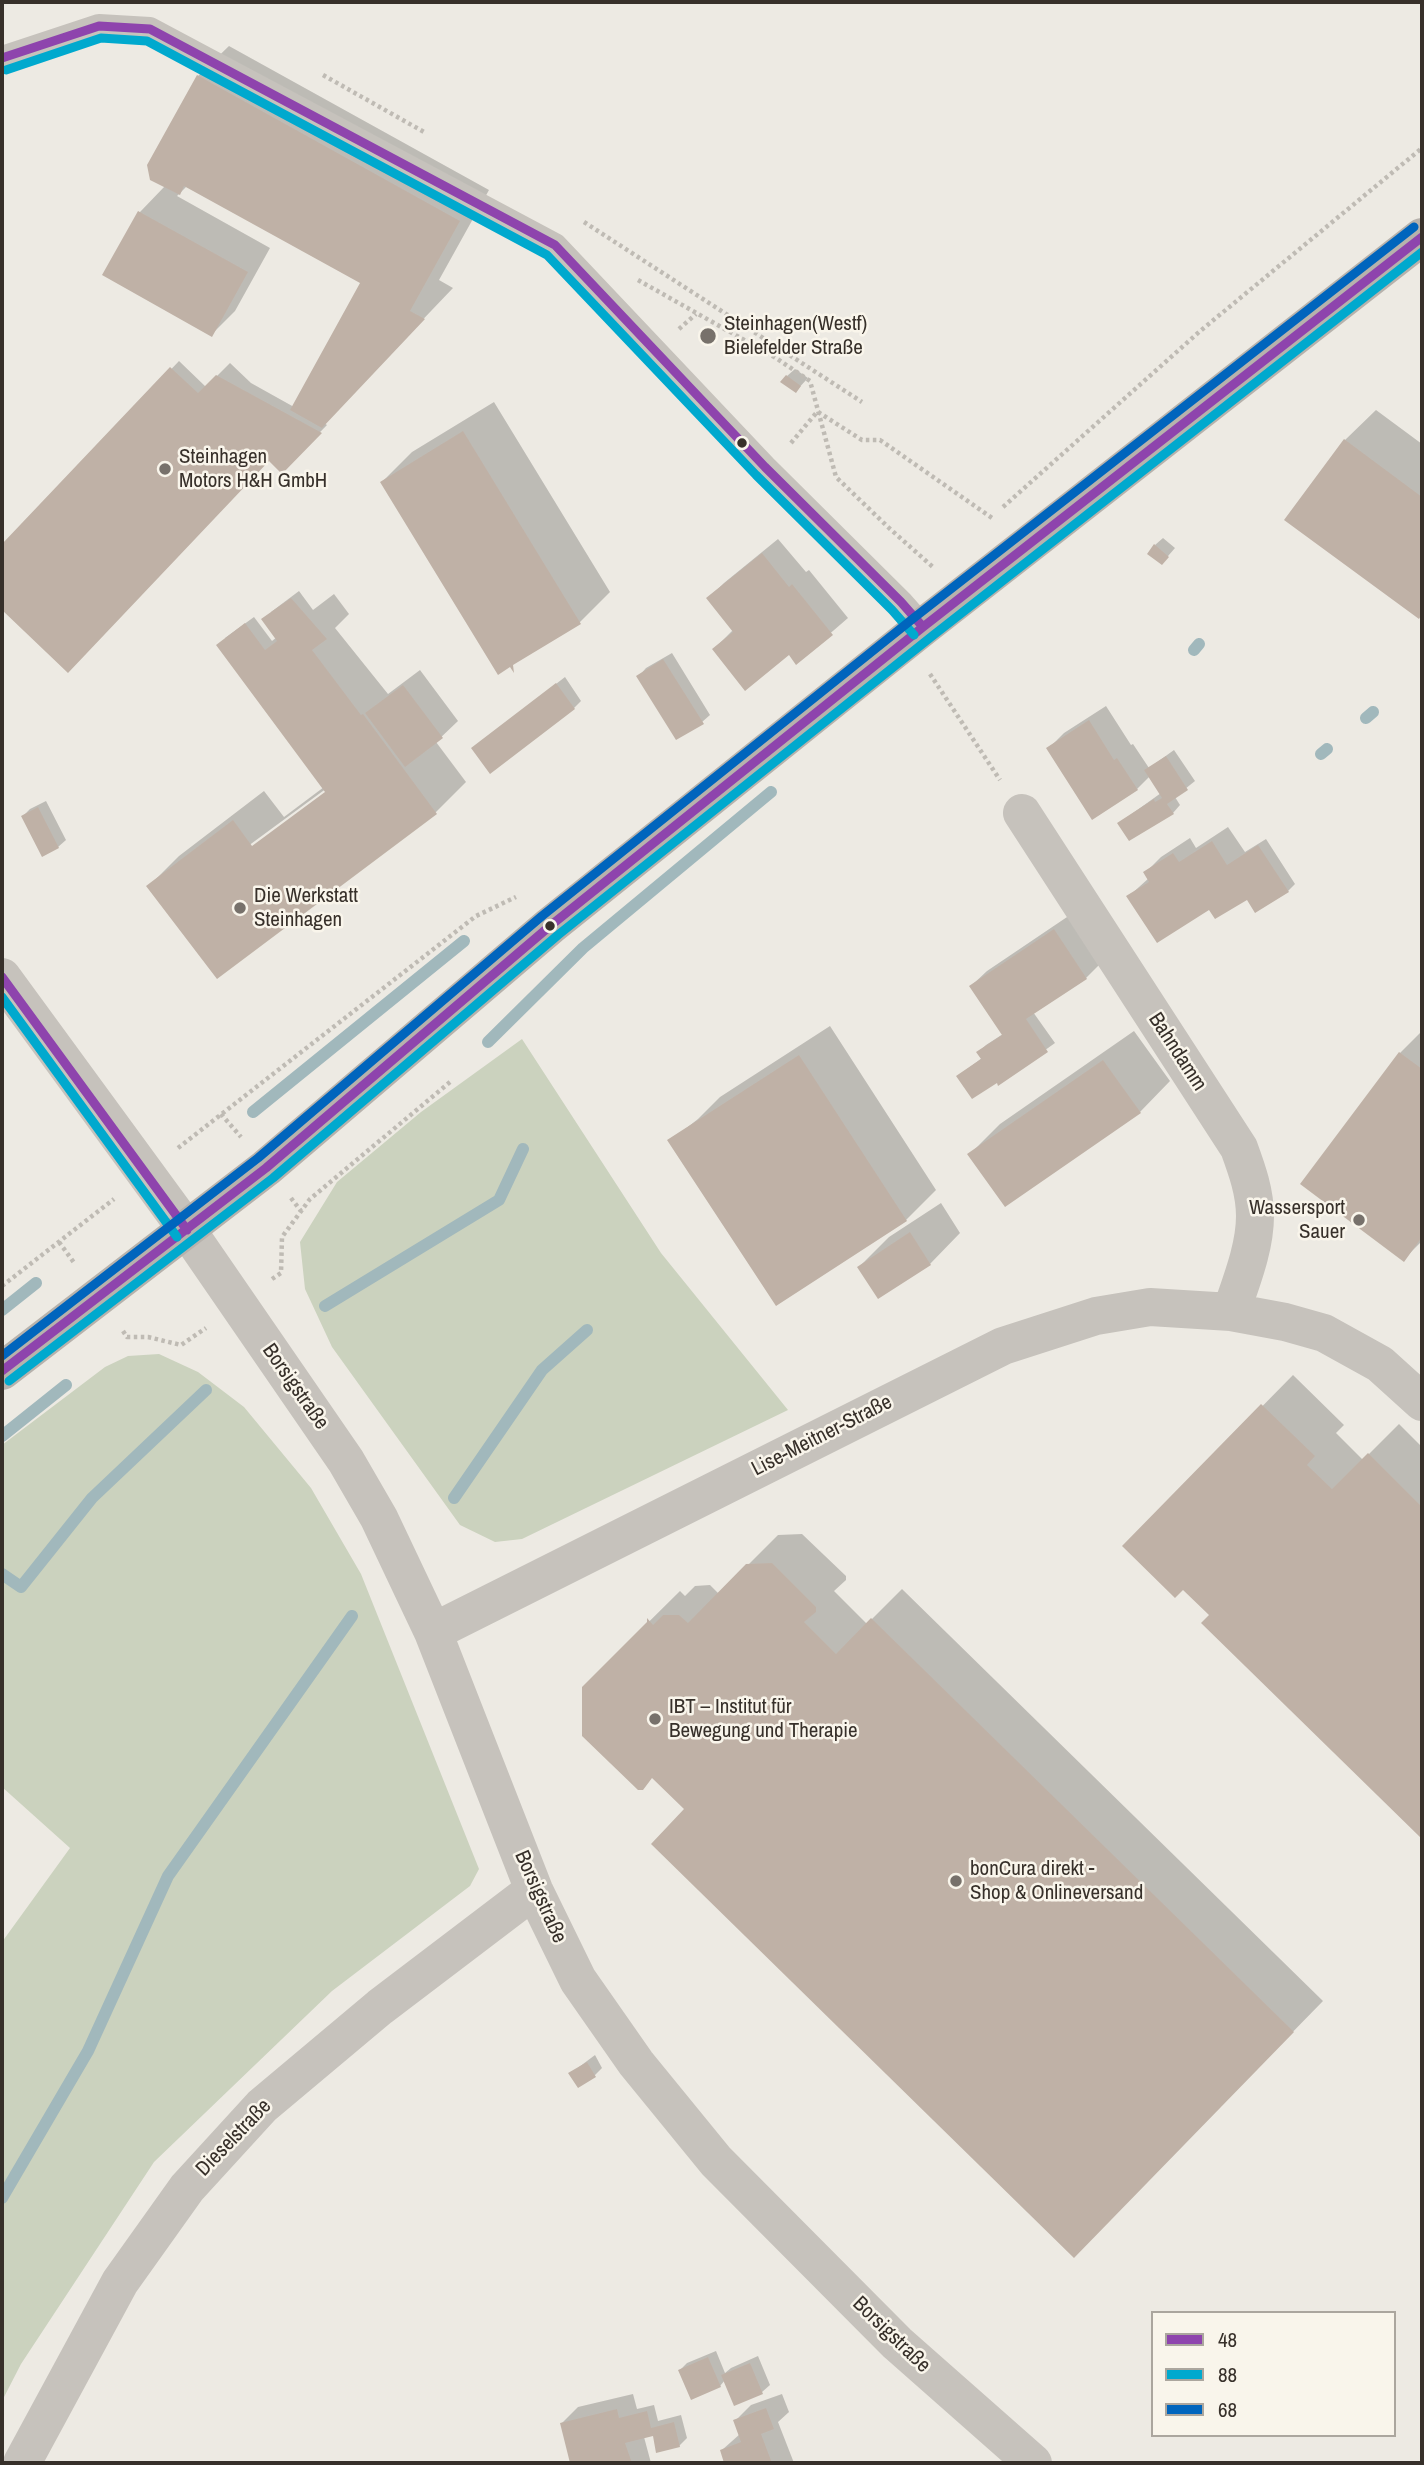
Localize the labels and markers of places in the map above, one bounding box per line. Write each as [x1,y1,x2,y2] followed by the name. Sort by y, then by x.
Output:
[724,311,867,361] place label: Steinhagen(Westf) Bielefelder Straße
[698,326,718,346] marker: Steinhagen(Westf) Bielefelder Straße
[735,436,749,450] unlabelled marker
[179,444,327,494] place label: Steinhagen Motors H&H GmbH
[157,461,173,477] marker: Steinhagen Motors H&H GmbH
[254,883,358,933] place label: Die Werkstatt Steinhagen
[232,900,248,916] marker: Die Werkstatt Steinhagen
[543,919,557,933] unlabelled marker
[1249,1195,1345,1245] place label: Wassersport Sauer
[1351,1212,1367,1228] marker: Wassersport Sauer
[669,1694,858,1744] place label: IBT – Institut für Bewegung und Therapie
[647,1711,663,1727] marker: IBT – Institut für Bewegung und Therapie
[970,1856,1143,1906] place label: bonCura direkt - Shop & Onlineversand
[948,1873,964,1889] marker: bonCura direkt - Shop & Onlineversand

